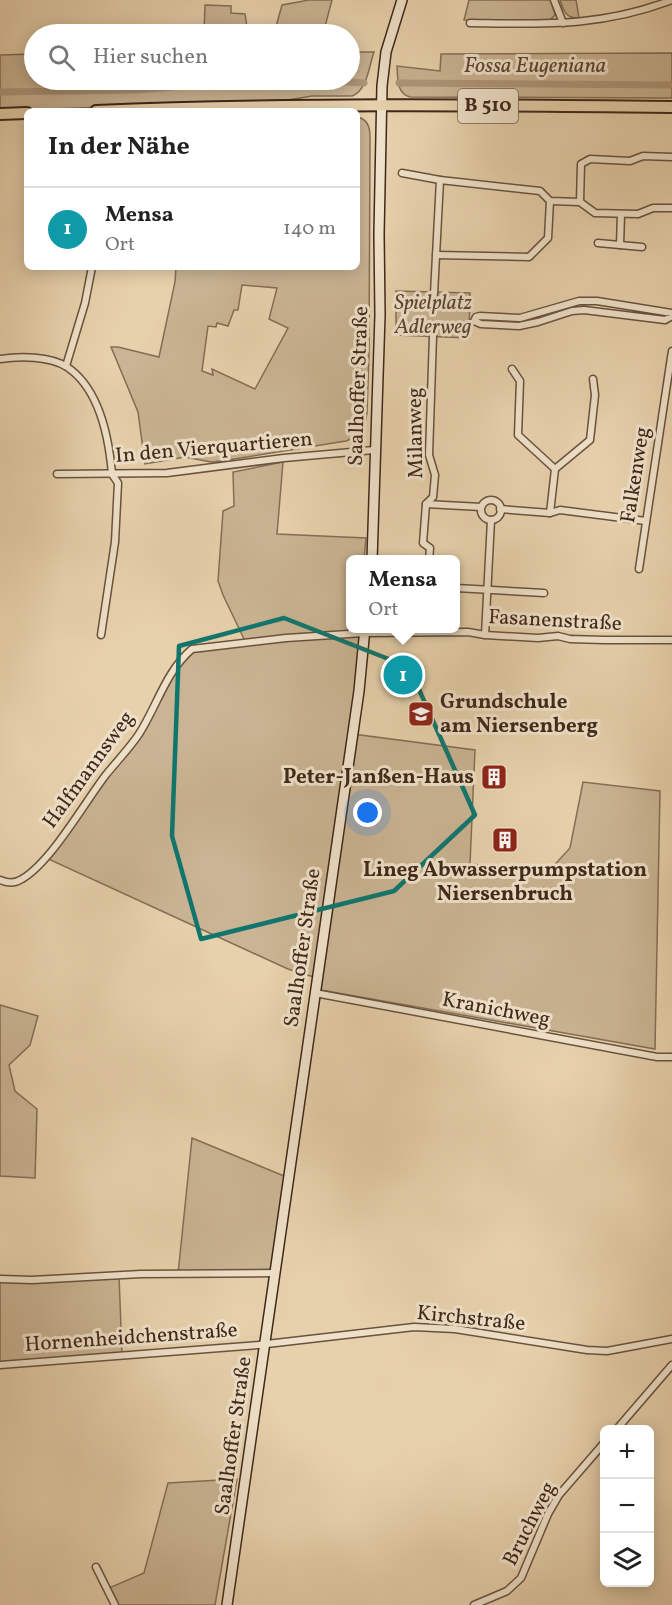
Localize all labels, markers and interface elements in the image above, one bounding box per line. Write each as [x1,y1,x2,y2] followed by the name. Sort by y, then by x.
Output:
[24,24,360,90] search box
[45,41,78,74] icon: search
[93,42,208,73] text: Hier suchen
[464,51,606,82] water label: Fossa Eugeniana
[458,89,518,123] road number: B 510
[48,129,190,165] text: In der Nähe
[105,200,174,231] text: Mensa
[63,215,72,243] text: 1
[283,215,336,243] text: 140 m
[105,231,135,259] text: Ort
[394,289,472,342] park label: Spielplatz Adlerweg
[342,305,376,467] street label: Saalhoffer Straße
[401,387,431,479] street label: Milanweg
[114,425,314,471] street label: In den Vierquartieren
[614,425,658,525] street label: Falkenweg
[346,555,460,633] popup
[369,565,437,596] text: Mensa
[369,596,399,624] text: Ort
[487,603,623,639] street label: Fasanenstraße
[384,652,422,698] pin: 1
[440,688,598,741] place label: Grundschule am Niersenberg
[406,699,436,729] school or university icon: Grundschule am Niersenberg
[36,705,142,835] street label: Halfmannsweg
[479,762,509,792] building icon: Peter-Janßen-Haus
[283,763,474,792] place label: Peter-Janßen-Haus
[353,798,382,827] your location
[490,825,520,855] building icon: Lineg Abwasserpumpstation Niersenbruch
[363,856,647,909] place label: Lineg Abwasserpumpstation Niersenbruch
[277,867,329,1029] street label: Saalhoffer Straße
[439,985,553,1035] street label: Kranichweg
[415,1299,527,1339] street label: Kirchstraße
[24,1316,239,1360] street label: Hornenheidchenstraße
[208,1355,260,1517] street label: Saalhoffer Straße
[600,1425,654,1587] map controls
[600,1425,654,1479] button: +
[496,1477,564,1571] street label: Bruchweg
[600,1479,654,1533] button: −
[600,1533,654,1587] button: layers

